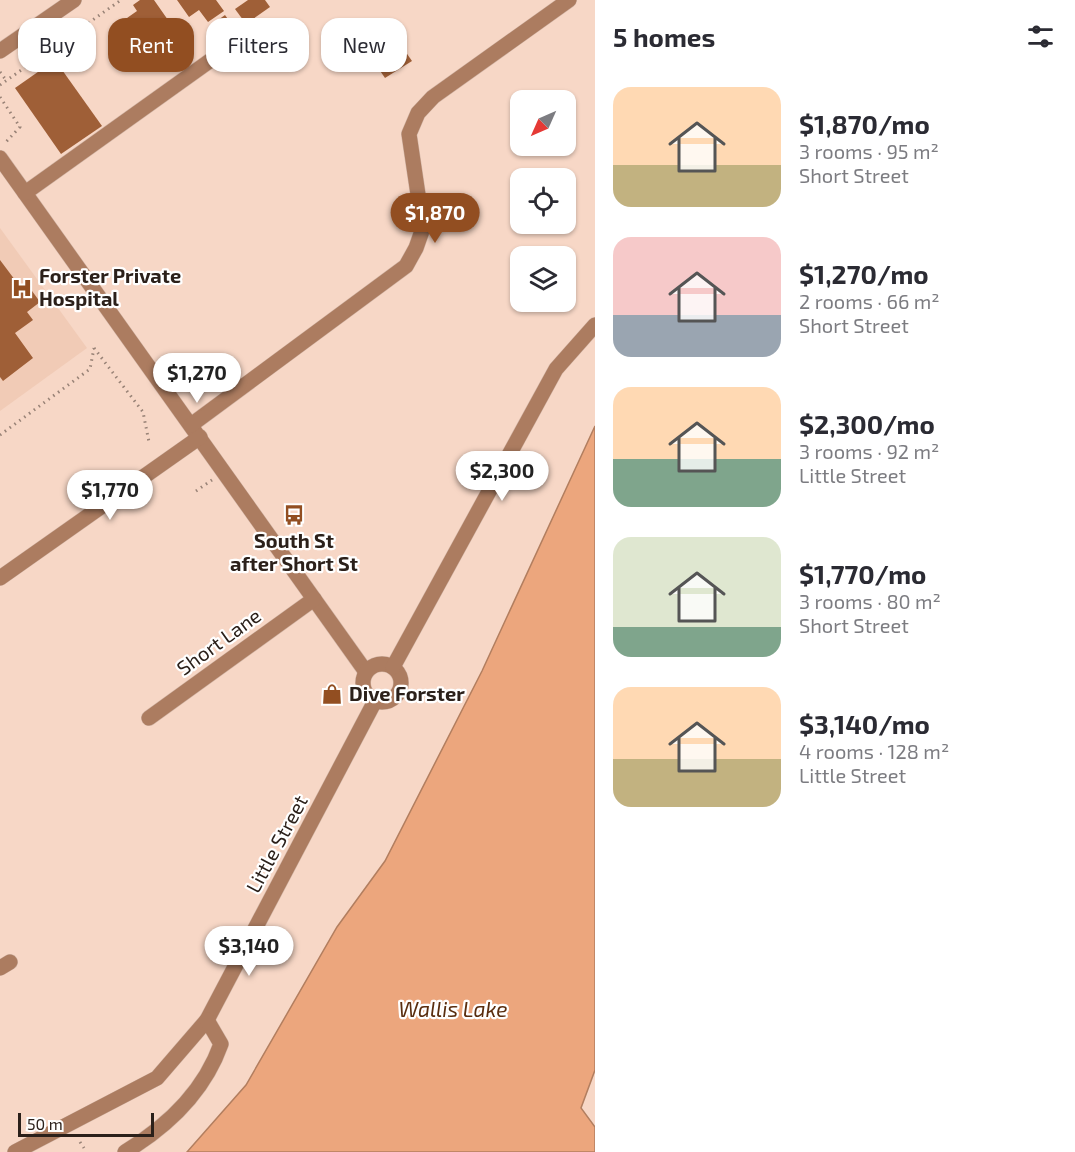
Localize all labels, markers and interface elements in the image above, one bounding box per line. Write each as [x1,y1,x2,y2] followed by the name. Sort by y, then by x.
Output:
[18,18,96,72] chip: Buy
[108,18,194,72] chip: Rent
[206,18,309,72] chip: Filters
[321,18,407,72] chip: New
[1024,20,1057,53] icon: filters
[613,21,715,52] text: 5 homes
[510,90,576,156] north arrow
[510,90,576,312] map controls
[799,108,930,139] text: $1,870/mo
[661,111,733,183] icon: home
[799,139,939,163] text: 3 rooms · 95 m²
[799,163,909,187] text: Short Street
[510,168,576,234] button: locate
[386,193,484,244] pin: $1,870
[405,200,465,224] text: $1,870
[510,246,576,312] button: layers
[799,258,929,289] text: $1,270/mo
[661,261,733,333] icon: home
[39,263,181,310] place label: Forster Private Hospital
[10,276,34,300] hospital icon: Forster Private Hospital
[799,289,940,313] text: 2 rooms · 66 m²
[799,313,909,337] text: Short Street
[148,353,246,404] pin: $1,270
[167,360,227,384] text: $1,270
[799,408,935,439] text: $2,300/mo
[661,411,733,483] icon: home
[799,439,939,463] text: 3 rooms · 92 m²
[453,451,551,502] pin: $2,300
[470,458,534,482] text: $2,300
[799,463,906,487] text: Little Street
[61,470,159,521] pin: $1,770
[81,477,139,501] text: $1,770
[282,503,306,527] bus stop icon: South St after Short St
[230,528,358,575] place label: South St after Short St
[799,558,926,589] text: $1,770/mo
[661,561,733,633] icon: home
[799,589,941,613] text: 3 rooms · 80 m²
[172,603,265,680] street label: Short Lane
[799,613,909,637] text: Short Street
[349,681,465,705] place label: Dive Forster
[320,682,344,706] shop icon: Dive Forster
[799,708,930,739] text: $3,140/mo
[661,711,733,783] icon: home
[799,739,949,763] text: 4 rooms · 128 m²
[799,763,906,787] text: Little Street
[240,790,312,896] street label: Little Street
[200,926,298,977] pin: $3,140
[219,933,279,957] text: $3,140
[398,996,508,1021] water label: Wallis Lake
[18,1110,154,1138] scale bar
[27,1114,63,1133] text: 50 m

